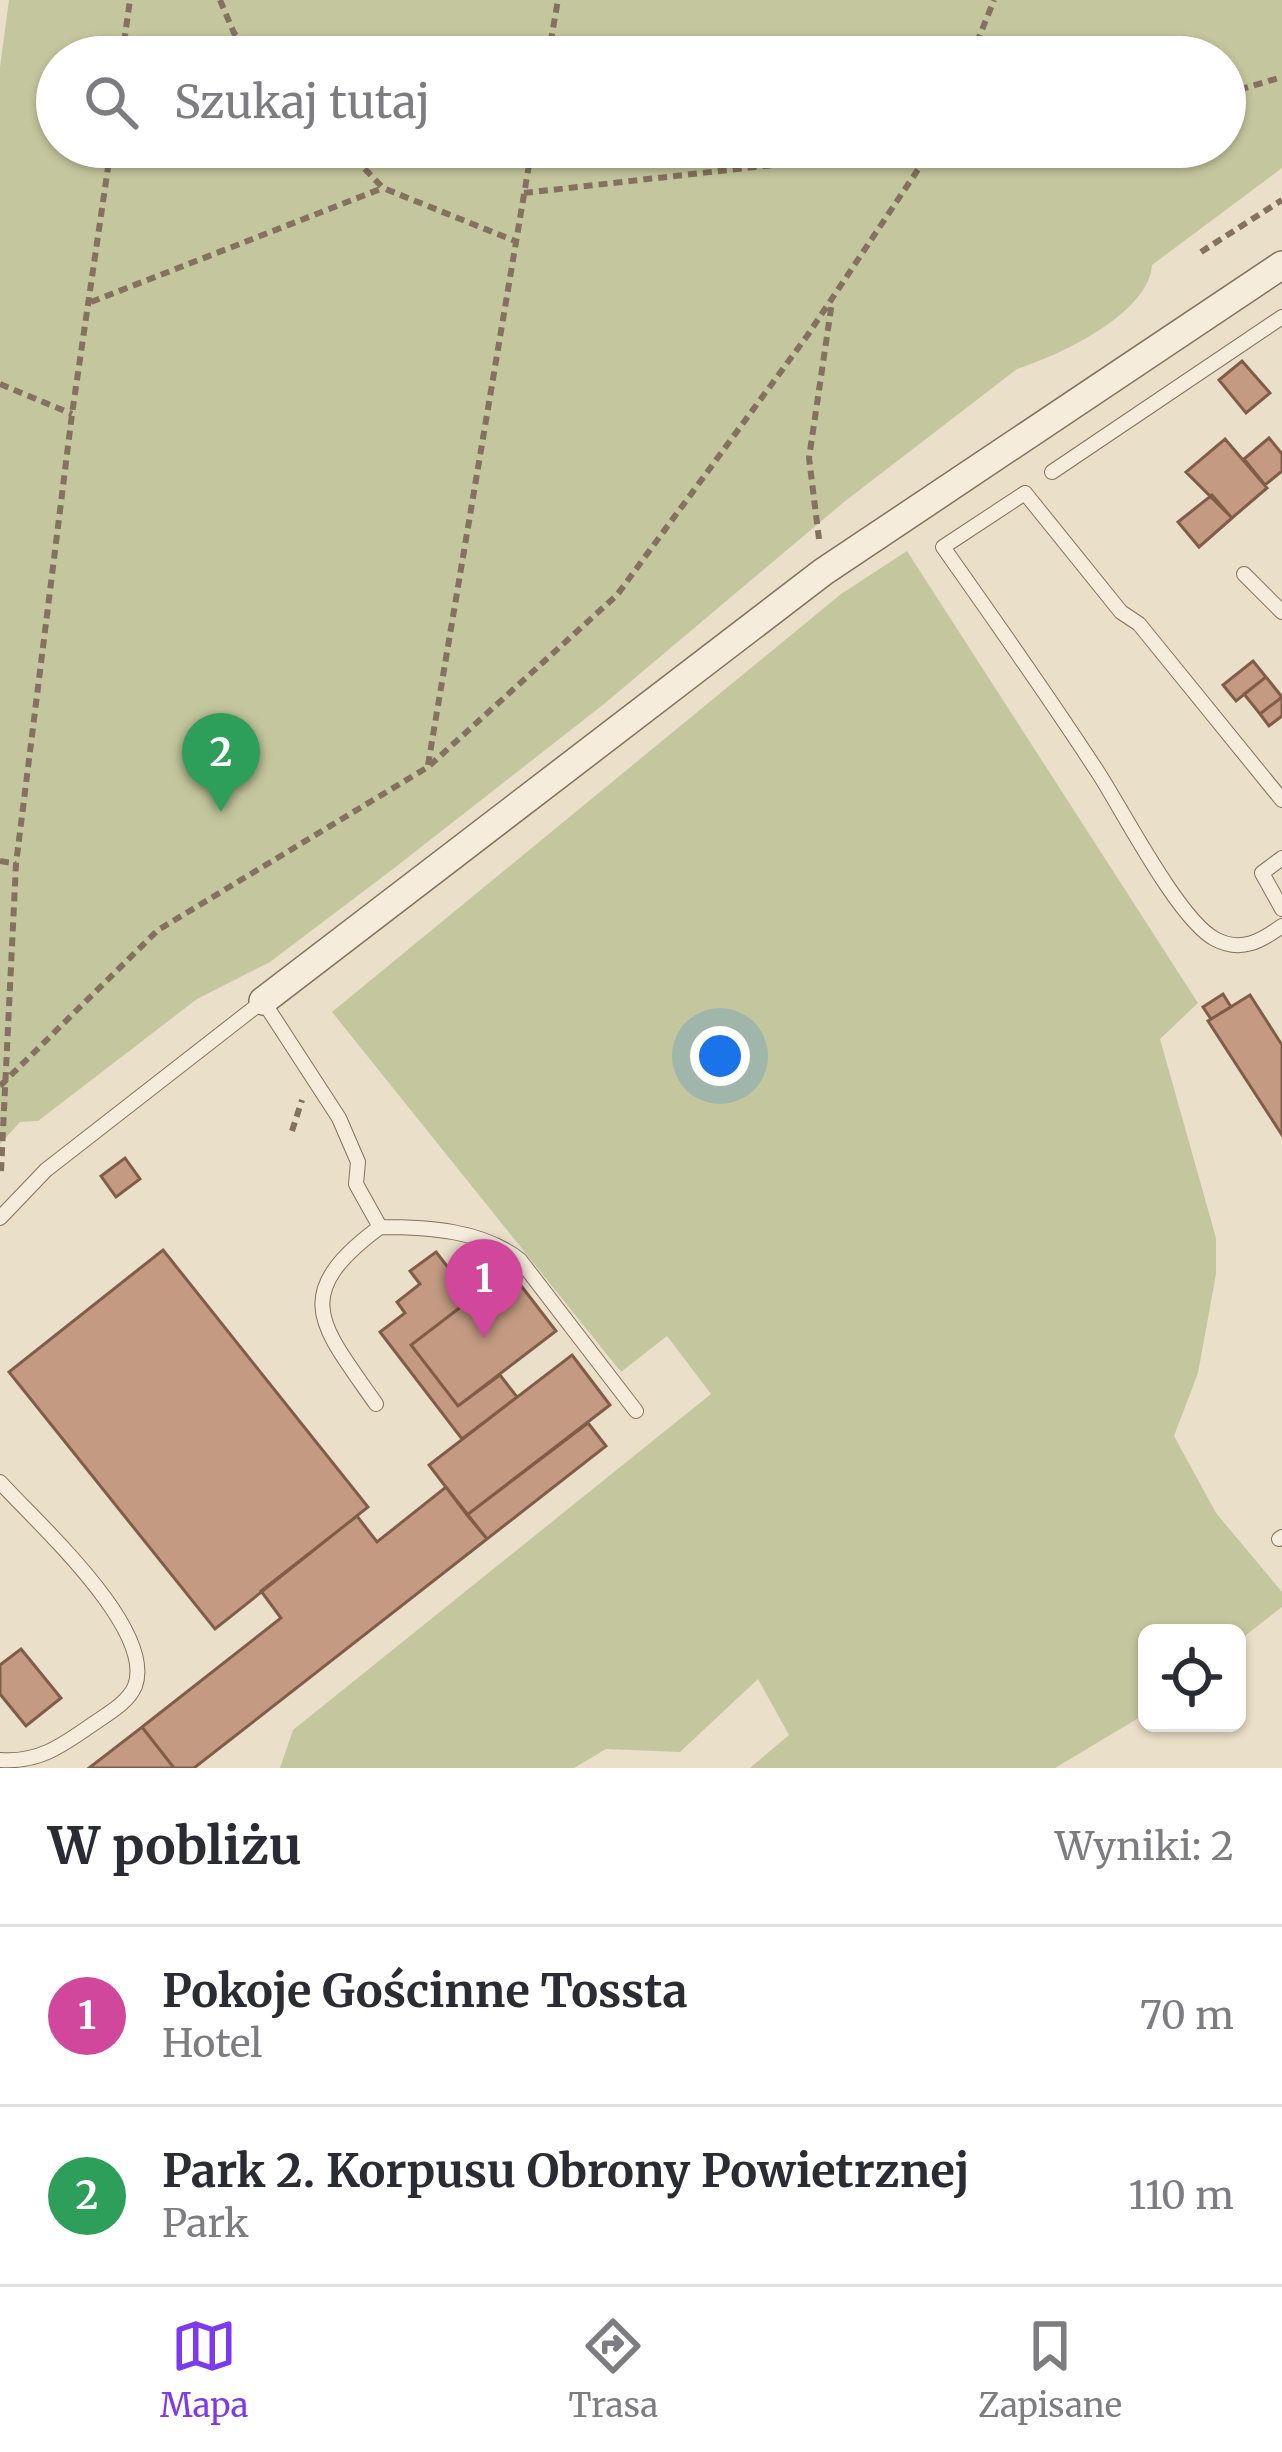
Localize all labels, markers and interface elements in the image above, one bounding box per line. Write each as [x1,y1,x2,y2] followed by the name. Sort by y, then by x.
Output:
[36,36,1246,168] search box
[78,69,144,135] icon: search
[174,74,430,130] text: Szukaj tutaj
[182,713,260,812] pin: 2
[690,1026,750,1086] your location
[445,1239,523,1338] pin: 1
[1138,1624,1246,1732] map controls
[1138,1624,1246,1732] button: locate
[48,1814,302,1878] text: W pobliżu
[1055,1822,1234,1871] text: Wyniki: 2
[162,1963,688,2019] text: Pokoje Gościnne Tossta
[78,1991,96,2040] text: 1
[1140,1991,1234,2040] text: 70 m
[162,2019,262,2068] text: Hotel
[162,2143,970,2199] text: Park 2. Korpusu Obrony Powietrznej
[76,2171,98,2220] text: 2
[1129,2171,1234,2220] text: 110 m
[162,2199,249,2248] text: Park
[160,2313,248,2426] tab: Mapa
[569,2313,658,2426] tab: Trasa
[978,2313,1122,2426] tab: Zapisane

